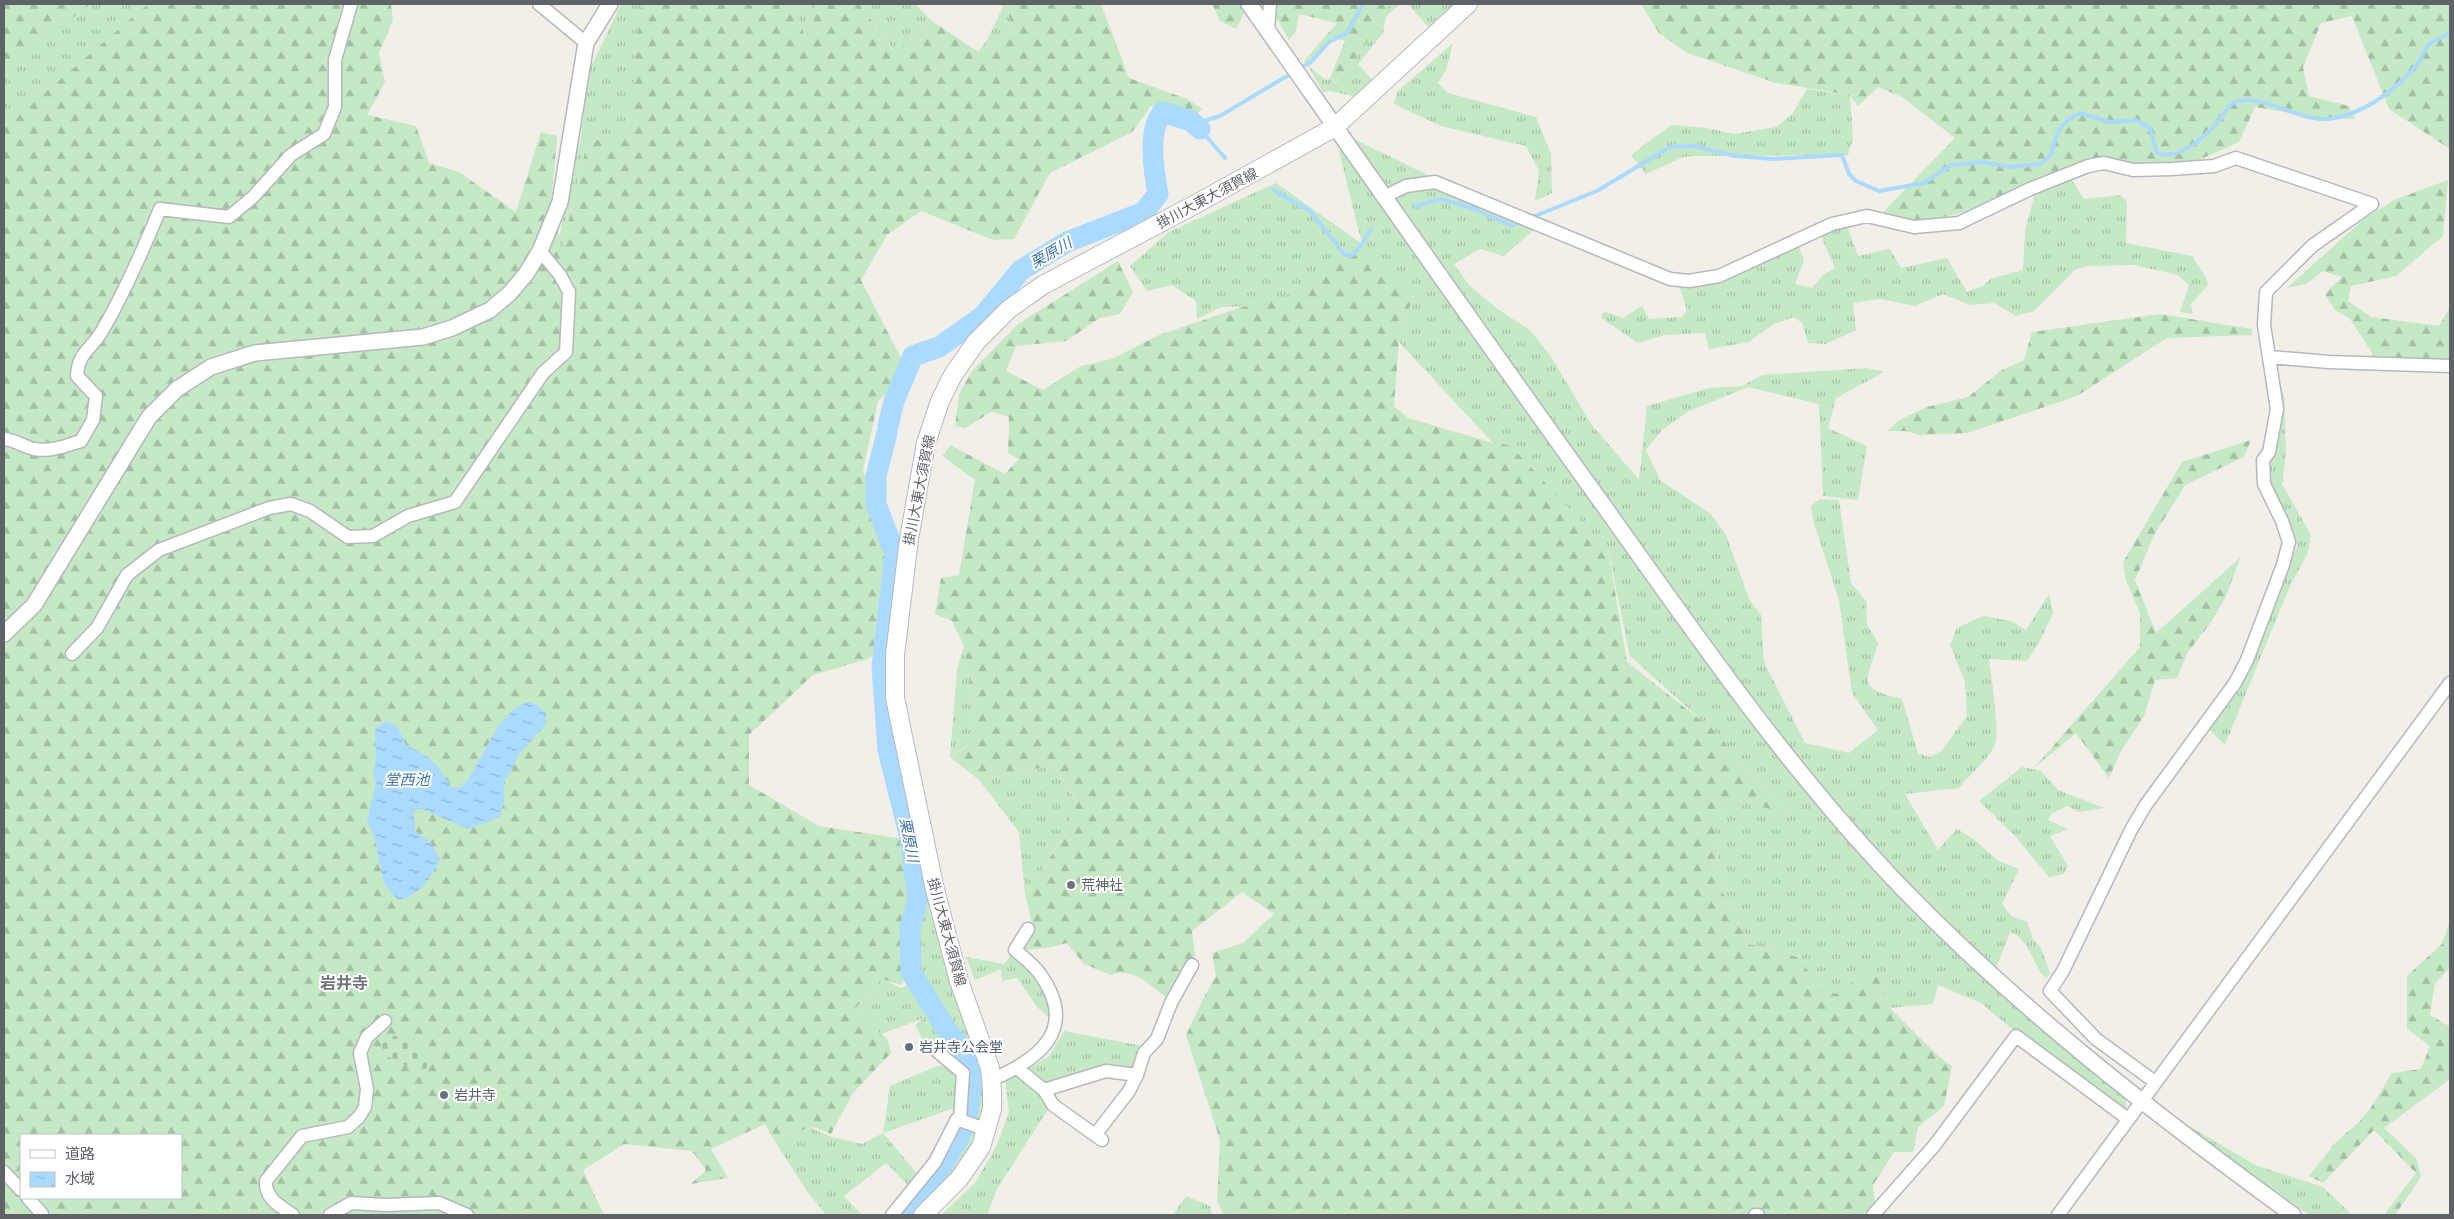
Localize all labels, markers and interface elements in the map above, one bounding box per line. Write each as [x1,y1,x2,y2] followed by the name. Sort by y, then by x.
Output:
[1154,165,1260,231] street label: 掛川大東大須賀線
[1027,233,1077,272] water label: 栗原川
[900,434,938,546] street label: 掛川大東大須賀線
[384,771,431,789] water label: 堂西池
[896,816,923,866] water label: 栗原川
[925,876,969,988] street label: 掛川大東大須賀線
[1081,877,1123,893] place label: 荒神社
[1065,879,1077,891] marker: 荒神社
[320,974,368,993] district label: 岩井寺
[919,1039,1003,1055] place label: 岩井寺公会堂
[903,1041,915,1053] marker: 岩井寺公会堂
[454,1087,496,1103] place label: 岩井寺
[438,1089,450,1101] marker: 岩井寺
[20,1134,182,1199] legend
[65,1145,95,1163] text: 道路
[65,1170,95,1188] text: 水域

